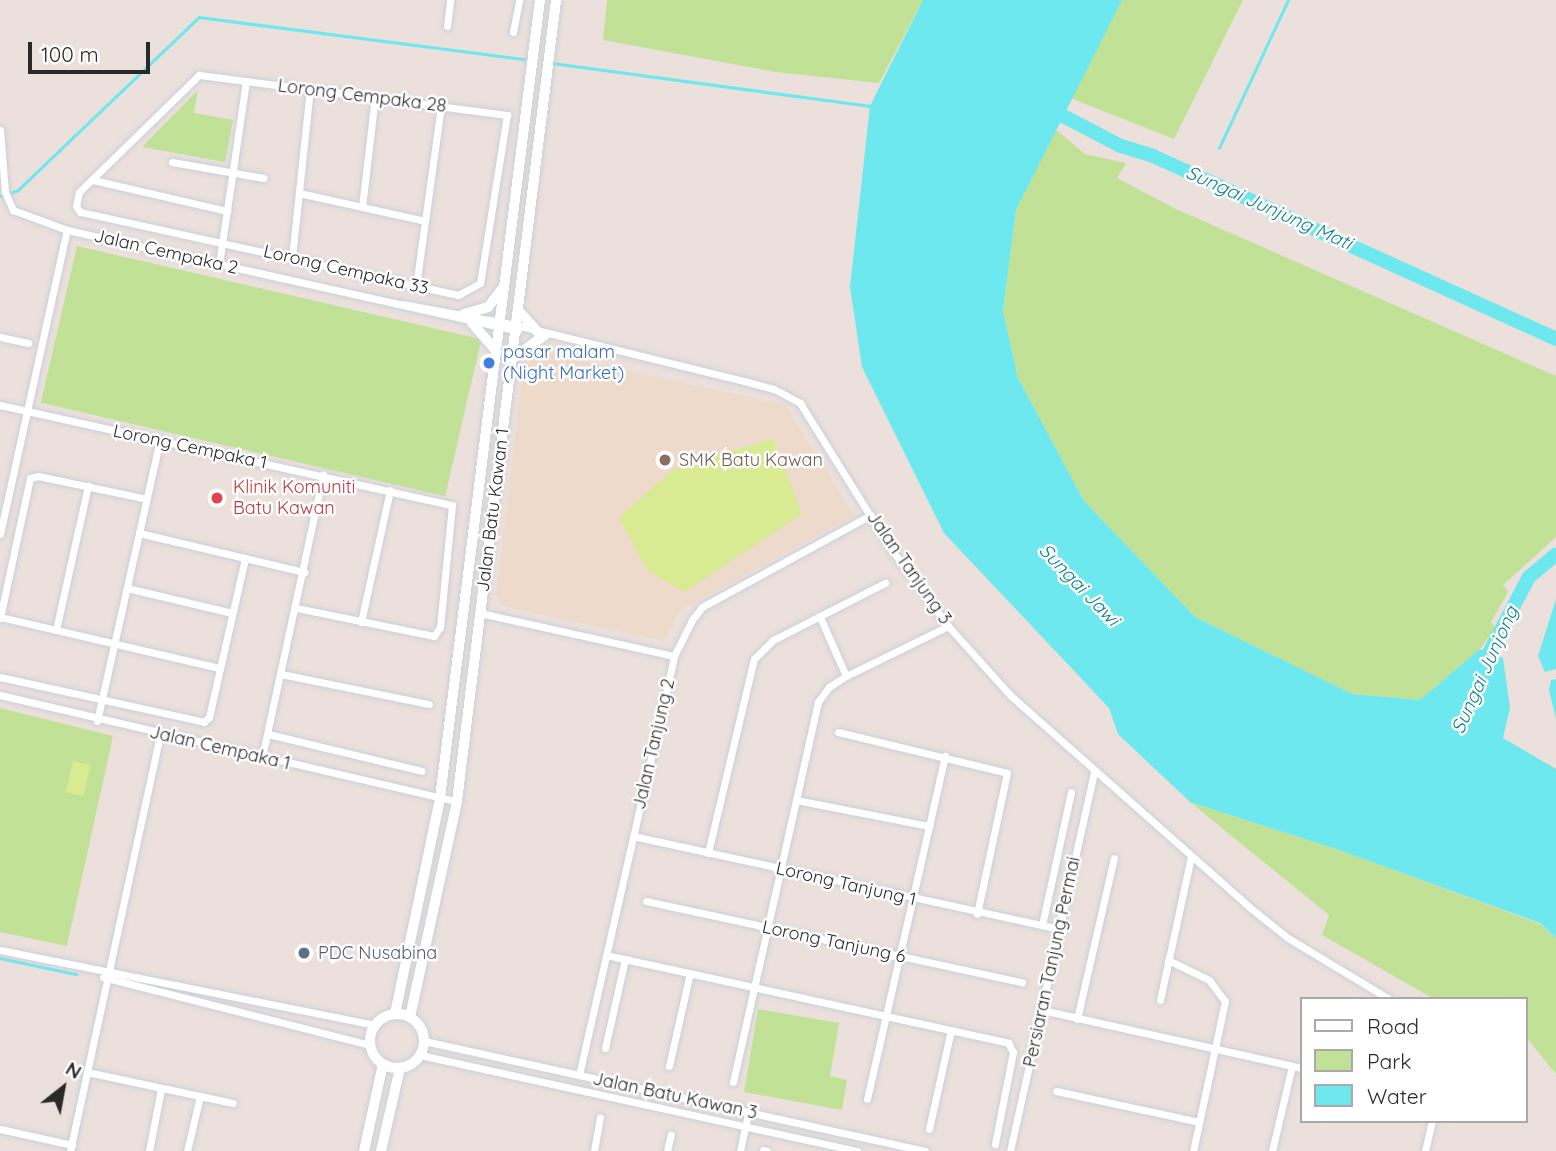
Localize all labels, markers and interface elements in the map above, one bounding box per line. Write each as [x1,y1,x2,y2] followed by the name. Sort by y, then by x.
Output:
[32,28,154,72] scale bar
[41,41,99,67] text: 100 m
[277,75,447,117] street label: Lorong Cempaka 28
[1182,161,1356,255] water label: Sungai Junjung Mati
[92,225,240,279] street label: Jalan Cempaka 2
[261,240,431,300] street label: Lorong Cempaka 33
[503,342,624,384] place label: pasar malam (Night Market)
[481,355,497,371] marker: pasar malam (Night Market)
[111,420,269,474] street label: Lorong Cempaka 1
[472,427,514,593] street label: Jalan Batu Kawan 1
[679,449,823,471] place label: SMK Batu Kawan
[657,452,673,468] marker: SMK Batu Kawan
[233,477,355,520] place label: Klinik Komuniti Batu Kawan
[207,488,227,508] marker: Klinik Komuniti Batu Kawan
[862,507,956,629] street label: Jalan Tanjung 3
[1034,539,1124,631] water label: Sungai Jawi
[1447,603,1523,737] water label: Sungai Junjong
[628,676,680,812] street label: Jalan Tanjung 2
[148,721,292,775] street label: Jalan Cempaka 1
[1019,855,1085,1069] street label: Persiaran Tanjung Permai
[774,857,918,911] street label: Lorong Tanjung 1
[760,916,908,968] street label: Lorong Tanjung 6
[318,942,437,964] place label: PDC Nusabina
[296,945,312,961] marker: PDC Nusabina
[1300,997,1528,1123] legend
[1367,1013,1419,1039] text: Road
[1367,1048,1411,1074] text: Park
[28,1053,98,1123] north arrow
[62,1056,86,1084] text: N
[591,1068,759,1124] street label: Jalan Batu Kawan 3
[1367,1083,1427,1109] text: Water

